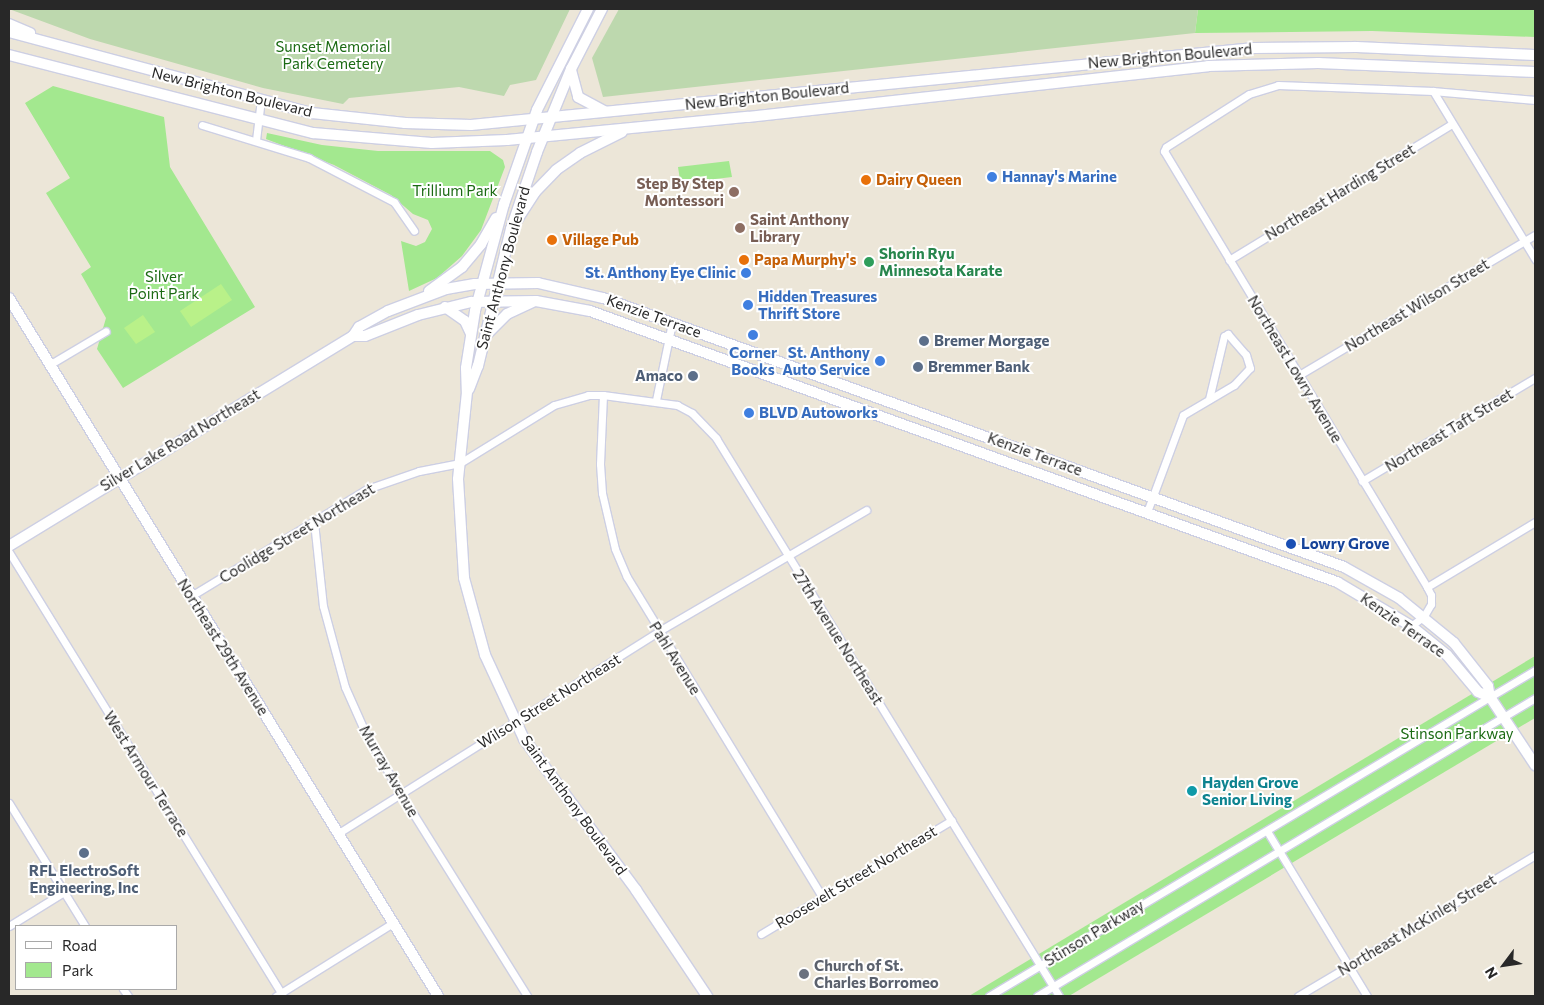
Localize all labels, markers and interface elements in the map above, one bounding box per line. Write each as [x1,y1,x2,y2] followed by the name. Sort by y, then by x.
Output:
[275,37,391,72] park label: Sunset Memorial Park Cemetery
[1087,40,1253,72] street label: New Brighton Boulevard
[150,63,314,121] street label: New Brighton Boulevard
[684,78,850,114] street label: New Brighton Boulevard
[1262,140,1418,244] street label: Northeast Harding Street
[1002,168,1117,186] place label: Hannay's Marine
[876,171,962,189] place label: Dairy Queen
[986,171,998,183] marker: Hannay's Marine
[636,174,724,209] place label: Step By Step Montessori
[860,174,872,186] marker: Dairy Queen
[412,182,498,200] park label: Trillium Park
[473,184,533,352] street label: Saint Anthony Boulevard
[728,186,740,198] marker: Step By Step Montessori
[750,210,849,245] place label: Saint Anthony Library
[734,222,746,234] marker: Saint Anthony Library
[562,231,639,249] place label: Village Pub
[546,234,558,246] marker: Village Pub
[879,244,1002,279] place label: Shorin Ryu Minnesota Karate
[754,251,856,269] place label: Papa Murphy's
[738,254,750,266] marker: Papa Murphy's
[1342,255,1492,355] street label: Northeast Wilson Street
[863,256,875,268] marker: Shorin Ryu Minnesota Karate
[585,264,736,282] place label: St. Anthony Eye Clinic
[129,267,199,302] park label: Silver Point Park
[740,267,752,279] marker: St. Anthony Eye Clinic
[758,287,877,322] place label: Hidden Treasures Thrift Store
[604,291,704,341] street label: Kenzie Terrace
[1244,292,1346,446] street label: Northeast Lowry Avenue
[742,299,754,311] marker: Hidden Treasures Thrift Store
[747,329,759,341] marker: Corner Books
[934,332,1049,350] place label: Bremer Morgage
[918,335,930,347] marker: Bremer Morgage
[729,343,777,378] place label: Corner Books
[782,343,870,378] place label: St. Anthony Auto Service
[874,355,886,367] marker: St. Anthony Auto Service
[928,358,1030,376] place label: Bremmer Bank
[912,361,924,373] marker: Bremmer Bank
[635,367,683,385] place label: Amaco
[687,370,699,382] marker: Amaco
[97,385,263,495] street label: Silver Lake Road Northeast
[1382,385,1516,475] street label: Northeast Taft Street
[759,404,878,422] place label: BLVD Autoworks
[743,407,755,419] marker: BLVD Autoworks
[985,429,1085,479] street label: Kenzie Terrace
[216,479,378,587] street label: Coolidge Street Northeast
[1301,535,1389,553] place label: Lowry Grove
[1285,538,1297,550] marker: Lowry Grove
[789,566,887,708] street label: 27th Avenue Northeast
[174,575,272,719] street label: Northeast 29th Avenue
[1357,589,1449,661] street label: Kenzie Terrace
[645,618,705,698] street label: Pahl Avenue
[474,650,624,752] street label: Wilson Street Northeast
[100,708,192,840] street label: West Armour Terrace
[355,722,423,820] street label: Murray Avenue
[1400,725,1514,743] park label: Stinson Parkway
[517,732,631,878] street label: Saint Anthony Boulevard
[1202,773,1298,808] place label: Hayden Grove Senior Living
[1186,785,1198,797] marker: Hayden Grove Senior Living
[772,822,940,932] street label: Roosevelt Street Northeast
[78,847,90,859] marker: RFL ElectroSoft Engineering, Inc
[29,861,139,896] place label: RFL ElectroSoft Engineering, Inc
[1335,871,1499,979] street label: Northeast McKinley Street
[1041,896,1147,970] street label: Stinson Parkway
[15,925,178,990] legend
[62,936,97,954] text: Road
[1479,940,1529,990] north arrow
[814,956,939,991] place label: Church of St. Charles Borromeo
[62,961,93,979] text: Park
[798,968,810,980] marker: Church of St. Charles Borromeo

